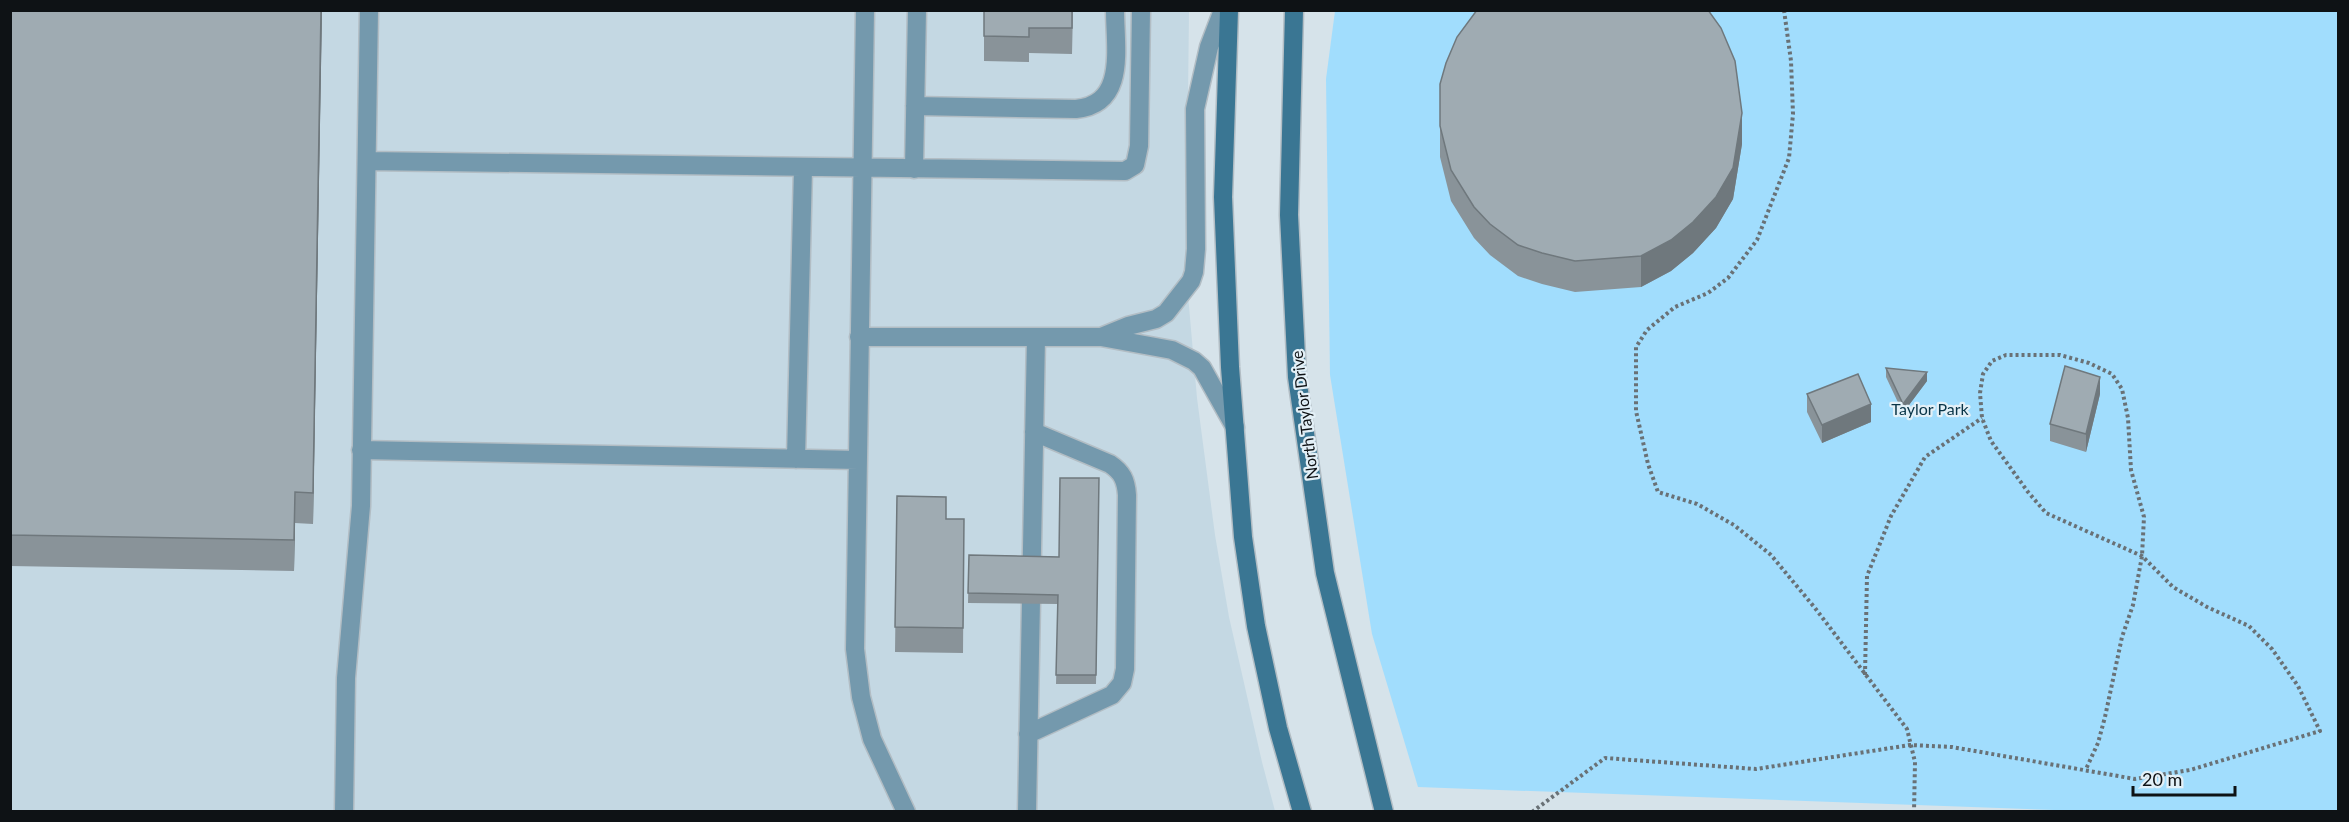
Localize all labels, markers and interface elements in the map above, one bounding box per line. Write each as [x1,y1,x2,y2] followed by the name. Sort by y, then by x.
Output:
[1287,350,1321,480] street label: North Taylor Drive
[1891,399,1970,418] park label: Taylor Park
[2133,759,2235,797] scale bar
[2142,768,2182,790] text: 20 m

